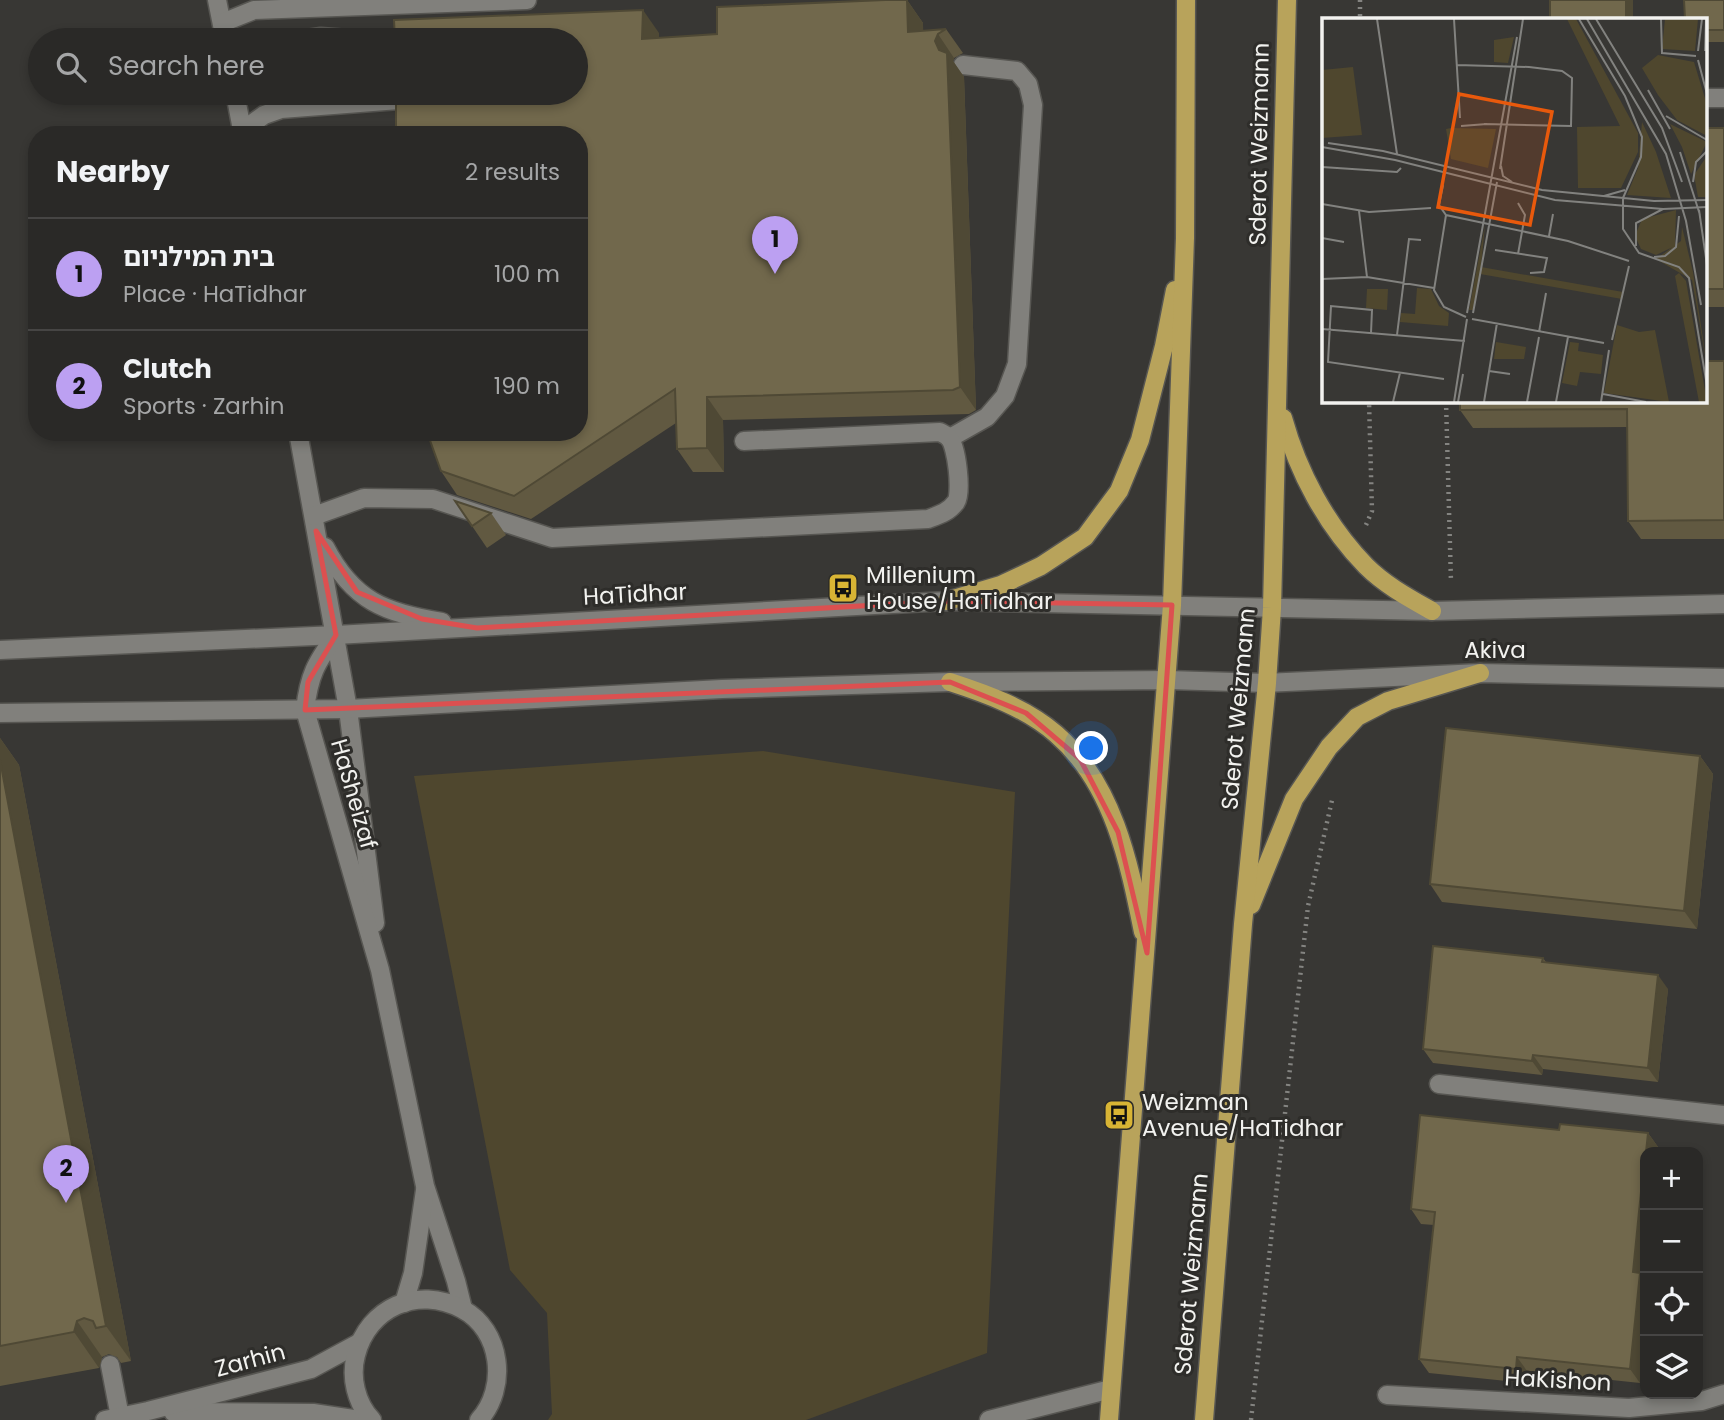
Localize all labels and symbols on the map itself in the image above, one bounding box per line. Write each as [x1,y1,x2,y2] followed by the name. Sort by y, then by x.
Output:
[1322,18,1706,402] inset map
[1241,42,1277,246] street label: Sderot Weizmann
[752,216,798,274] pin: 1
[866,559,1053,617] place label: Millenium House/HaTidhar
[826,571,860,605] bus stop icon: Millenium House/HaTidhar
[582,575,688,613] street label: HaTidhar
[1213,607,1263,811] street label: Sderot Weizmann
[1464,634,1526,666] street label: Akiva
[1074,731,1108,765] your location
[323,735,385,853] street label: HaSheizaf
[1142,1086,1343,1144] place label: Weizman Avenue/HaTidhar
[1102,1098,1136,1132] bus stop icon: Weizman Avenue/HaTidhar
[43,1145,89,1203] pin: 2
[1166,1172,1216,1376] street label: Sderot Weizmann
[211,1335,289,1385] street label: Zarhin
[1504,1361,1612,1399] street label: HaKishon

